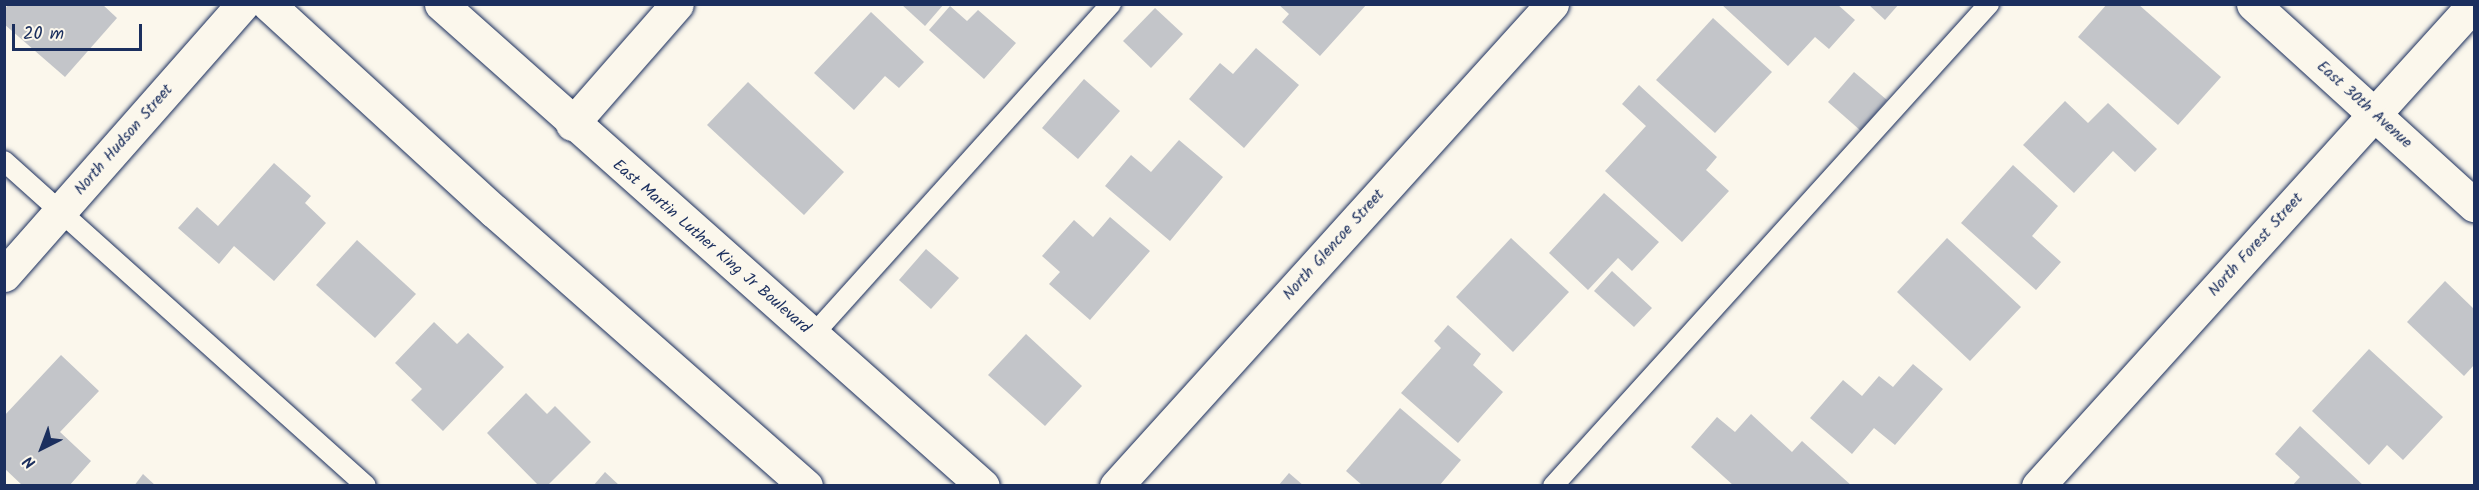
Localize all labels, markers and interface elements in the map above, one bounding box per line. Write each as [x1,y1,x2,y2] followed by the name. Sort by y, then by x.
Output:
[15,12,146,50] scale bar
[23,20,64,49] text: 20 m
[2312,57,2416,153] street label: East 30th Avenue
[71,81,177,199] street label: North Hudson Street
[608,156,814,338] street label: East Martin Luther King Jr Boulevard
[1279,186,1389,304] street label: North Glencoe Street
[2204,189,2308,301] street label: North Forest Street
[12,418,72,478] north arrow
[18,449,42,474] text: N

